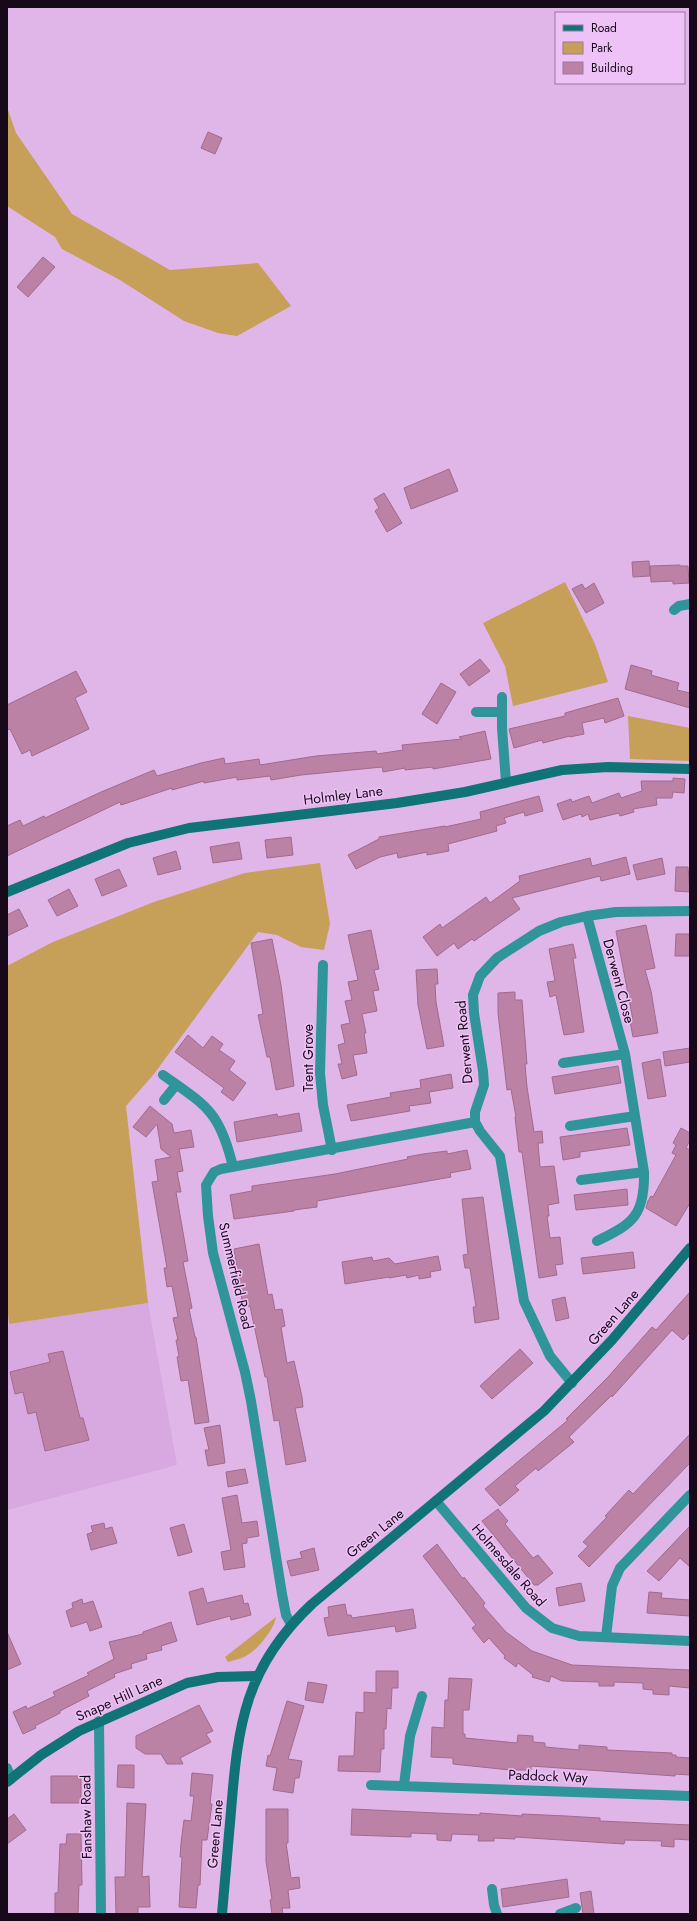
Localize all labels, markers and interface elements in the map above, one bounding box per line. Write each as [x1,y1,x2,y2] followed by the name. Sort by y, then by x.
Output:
[555,12,685,84] legend
[591,19,617,37] text: Road
[591,39,613,57] text: Park
[591,59,633,77] text: Building
[302,780,384,810] street label: Holmley Lane
[598,937,640,1025] street label: Derwent Close
[450,999,478,1085] street label: Derwent Road
[298,1024,318,1092] street label: Trent Grove
[214,1220,258,1332] street label: Summerfield Road
[583,1284,643,1350] street label: Green Lane
[342,1504,408,1562] street label: Green Lane
[467,1519,551,1611] street label: Holmesdale Road
[72,1670,166,1726] street label: Snape Hill Lane
[508,1765,589,1787] street label: Paddock Way
[75,1775,97,1859] street label: Fanshaw Road
[202,1799,228,1869] street label: Green Lane

